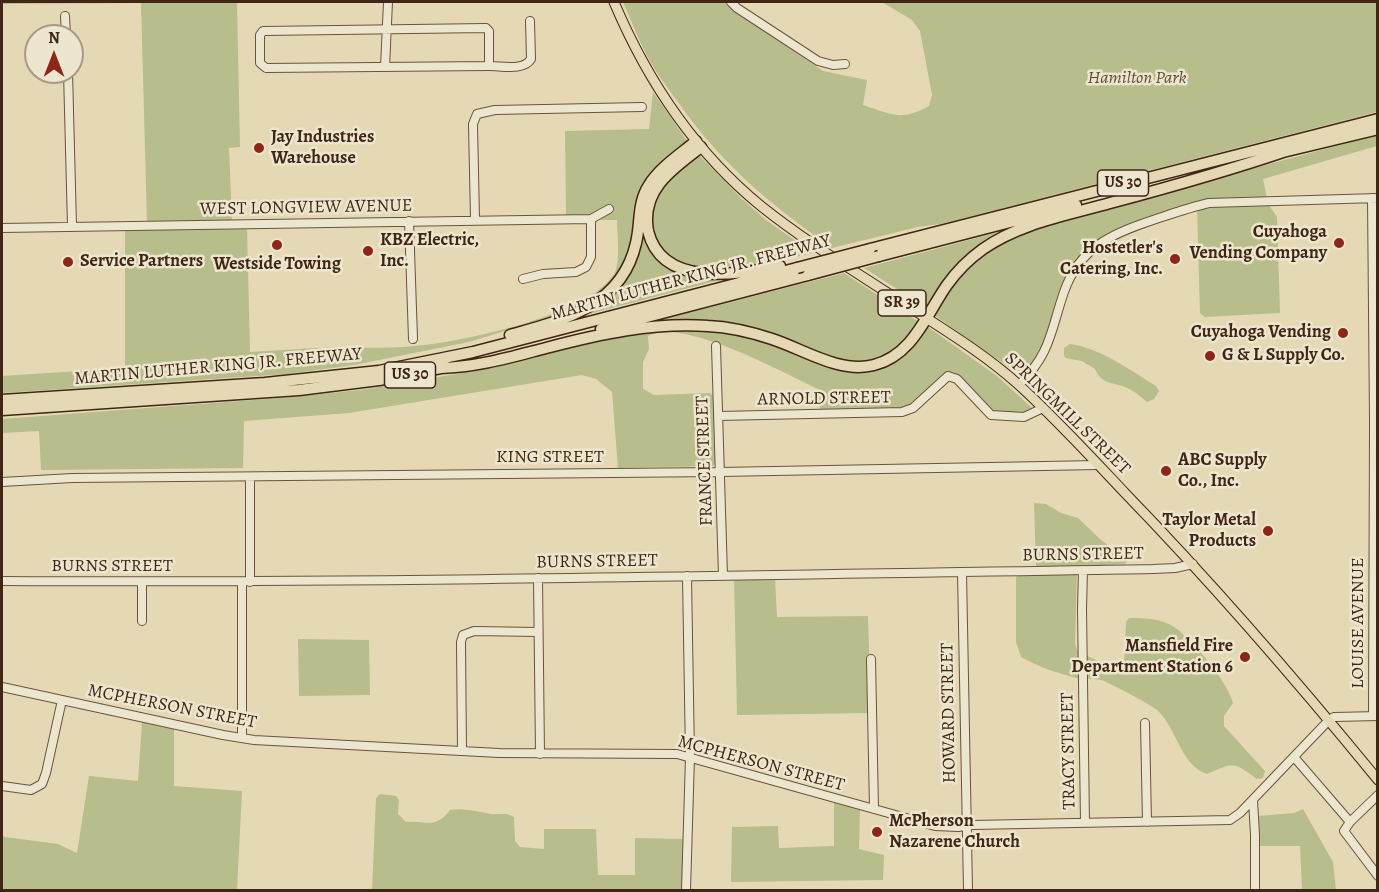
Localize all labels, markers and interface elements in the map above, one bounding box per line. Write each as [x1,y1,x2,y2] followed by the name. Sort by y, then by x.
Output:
[24,24,84,84] north arrow
[48,27,60,49] text: N
[1088,68,1186,90] park label: Hamilton Park
[271,127,374,170] place label: Jay Industries Warehouse
[252,141,266,155] marker: Jay Industries Warehouse
[1098,170,1148,196] road number: US 30
[200,195,412,221] street label: WEST LONGVIEW AVENUE
[1189,222,1327,264] place label: Cuyahoga Vending Company
[380,230,479,272] place label: KBZ Electric, Inc.
[549,230,833,326] street label: MARTIN LUTHER KING JR. FREEWAY
[1332,236,1346,250] marker: Cuyahoga Vending Company
[270,238,284,252] marker: Westside Towing
[1060,238,1163,280] place label: Hostetler's Catering, Inc.
[361,244,375,258] marker: KBZ Electric, Inc.
[80,251,203,273] place label: Service Partners
[1168,252,1182,266] marker: Hostetler's Catering, Inc.
[213,254,341,276] place label: Westside Towing
[61,255,75,269] marker: Service Partners
[878,290,926,316] road number: SR 39
[1191,322,1331,344] place label: Cuyahoga Vending
[1336,326,1350,340] marker: Cuyahoga Vending
[73,344,363,390] street label: MARTIN LUTHER KING JR. FREEWAY
[1222,345,1345,367] place label: G & L Supply Co.
[1000,348,1134,480] street label: SPRINGMILL STREET
[1203,349,1217,363] marker: G & L Supply Co.
[384,362,436,388] road number: US 30
[757,387,891,411] street label: ARNOLD STREET
[692,395,718,527] street label: FRANCE STREET
[496,447,604,469] street label: KING STREET
[1178,450,1267,492] place label: ABC Supply Co., Inc.
[1159,464,1173,478] marker: ABC Supply Co., Inc.
[1163,510,1256,552] place label: Taylor Metal Products
[1261,524,1275,538] marker: Taylor Metal Products
[1022,543,1144,567] street label: BURNS STREET
[536,550,658,574] street label: BURNS STREET
[51,556,173,578] street label: BURNS STREET
[1348,557,1370,689] street label: LOUISE AVENUE
[1071,636,1233,678] place label: Mansfield Fire Department Station 6
[937,642,961,784] street label: HOWARD STREET
[1238,650,1252,664] marker: Mansfield Fire Department Station 6
[86,680,258,734] street label: MCPHERSON STREET
[1057,692,1081,810] street label: TRACY STREET
[675,731,847,797] street label: MCPHERSON STREET
[889,811,1020,854] place label: McPherson Nazarene Church
[870,825,884,839] marker: McPherson Nazarene Church

